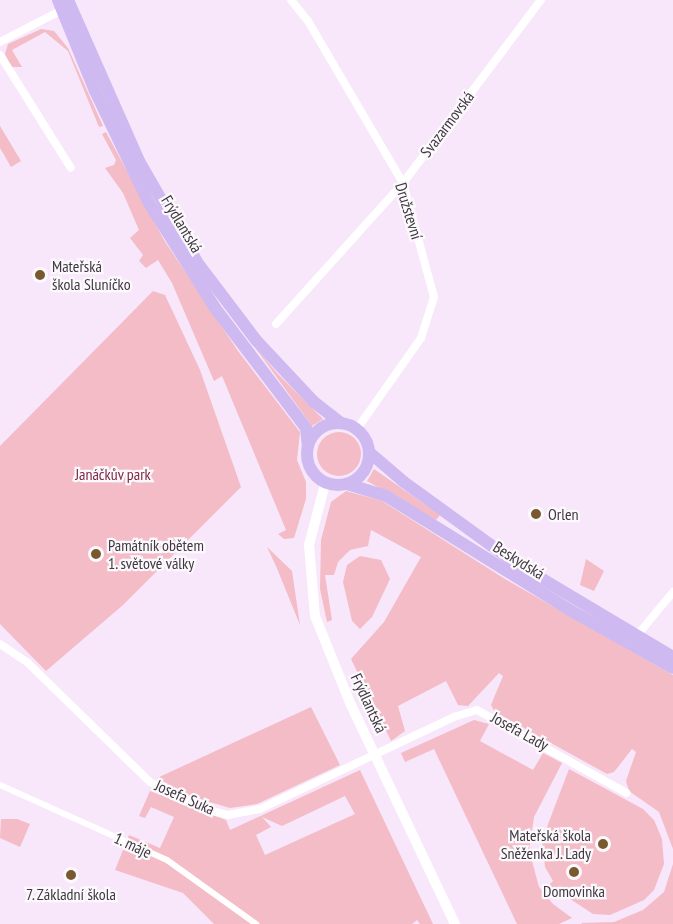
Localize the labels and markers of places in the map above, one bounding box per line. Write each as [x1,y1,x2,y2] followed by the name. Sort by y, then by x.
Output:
[52,256,131,294] place label: Mateřská škola Sluníčko
[33,268,47,282] marker: Mateřská škola Sluníčko
[548,504,579,524] place label: Orlen
[529,507,543,521] marker: Orlen
[108,535,204,573] place label: Památník obětem 1. světové války
[89,547,103,561] marker: Památník obětem 1. světové války
[500,825,591,863] place label: Mateřská škola Sněženka J. Lady
[596,837,610,851] marker: Mateřská škola Sněženka J. Lady
[567,865,581,879] marker: Domovinka
[64,868,78,882] marker: 7. Základní škola
[543,881,605,901] place label: Domovinka
[25,884,117,904] place label: 7. Základní škola

